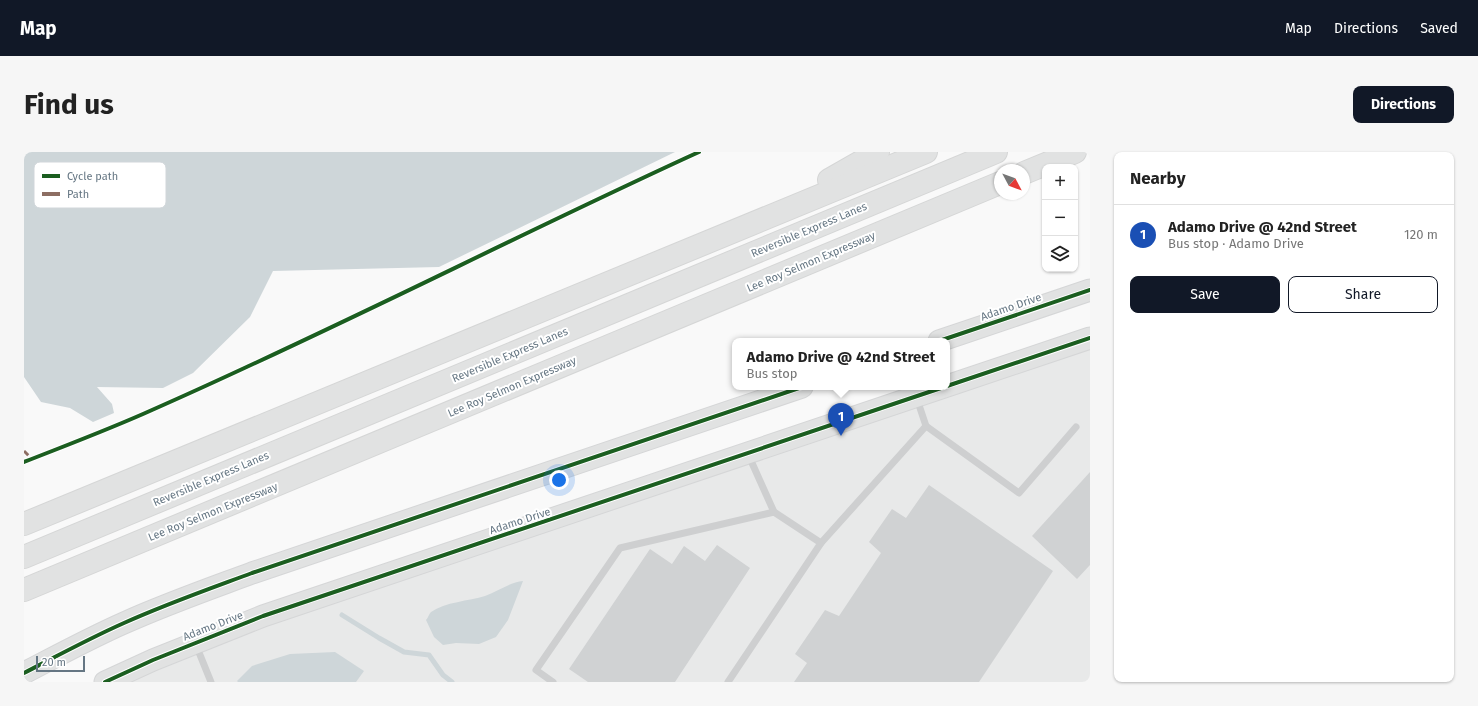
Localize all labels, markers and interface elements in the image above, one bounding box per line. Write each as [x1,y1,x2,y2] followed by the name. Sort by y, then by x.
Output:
[20,17,57,40] text: Map
[1285,20,1312,37] text: Map
[1334,20,1398,37] text: Directions
[1420,20,1458,37] text: Saved
[1353,86,1454,123] button: Directions
[24,88,114,121] text: Find us
[34,162,166,208] legend
[994,164,1030,200] north arrow
[1042,164,1078,272] map controls
[1042,164,1078,200] button: +
[1130,168,1185,189] text: Nearby
[67,170,118,183] text: Cycle path
[67,188,89,201] text: Path
[749,200,869,260] street label: Reversible Express Lanes
[1042,200,1078,236] button: −
[1168,218,1357,236] text: Adamo Drive @ 42nd Street
[1140,227,1146,242] text: 1
[1404,227,1438,242] text: 120 m
[745,229,878,295] street label: Lee Roy Selmon Expressway
[1042,236,1078,272] button: layers
[1168,236,1304,251] text: Bus stop · Adamo Drive
[1130,276,1280,313] button: Save
[1288,276,1438,313] button: Share
[979,291,1043,323] street label: Adamo Drive
[450,325,570,385] street label: Reversible Express Lanes
[732,338,950,390] popup
[747,348,935,366] text: Adamo Drive @ 42nd Street
[446,354,579,420] street label: Lee Roy Selmon Expressway
[747,366,797,381] text: Bus stop
[828,403,854,436] pin: 1
[151,449,271,509] street label: Reversible Express Lanes
[549,470,569,490] your location
[146,480,280,544] street label: Lee Roy Selmon Expressway
[488,505,552,537] street label: Adamo Drive
[181,609,245,643] street label: Adamo Drive
[36,654,85,673] scale bar
[42,656,66,669] text: 20 m

